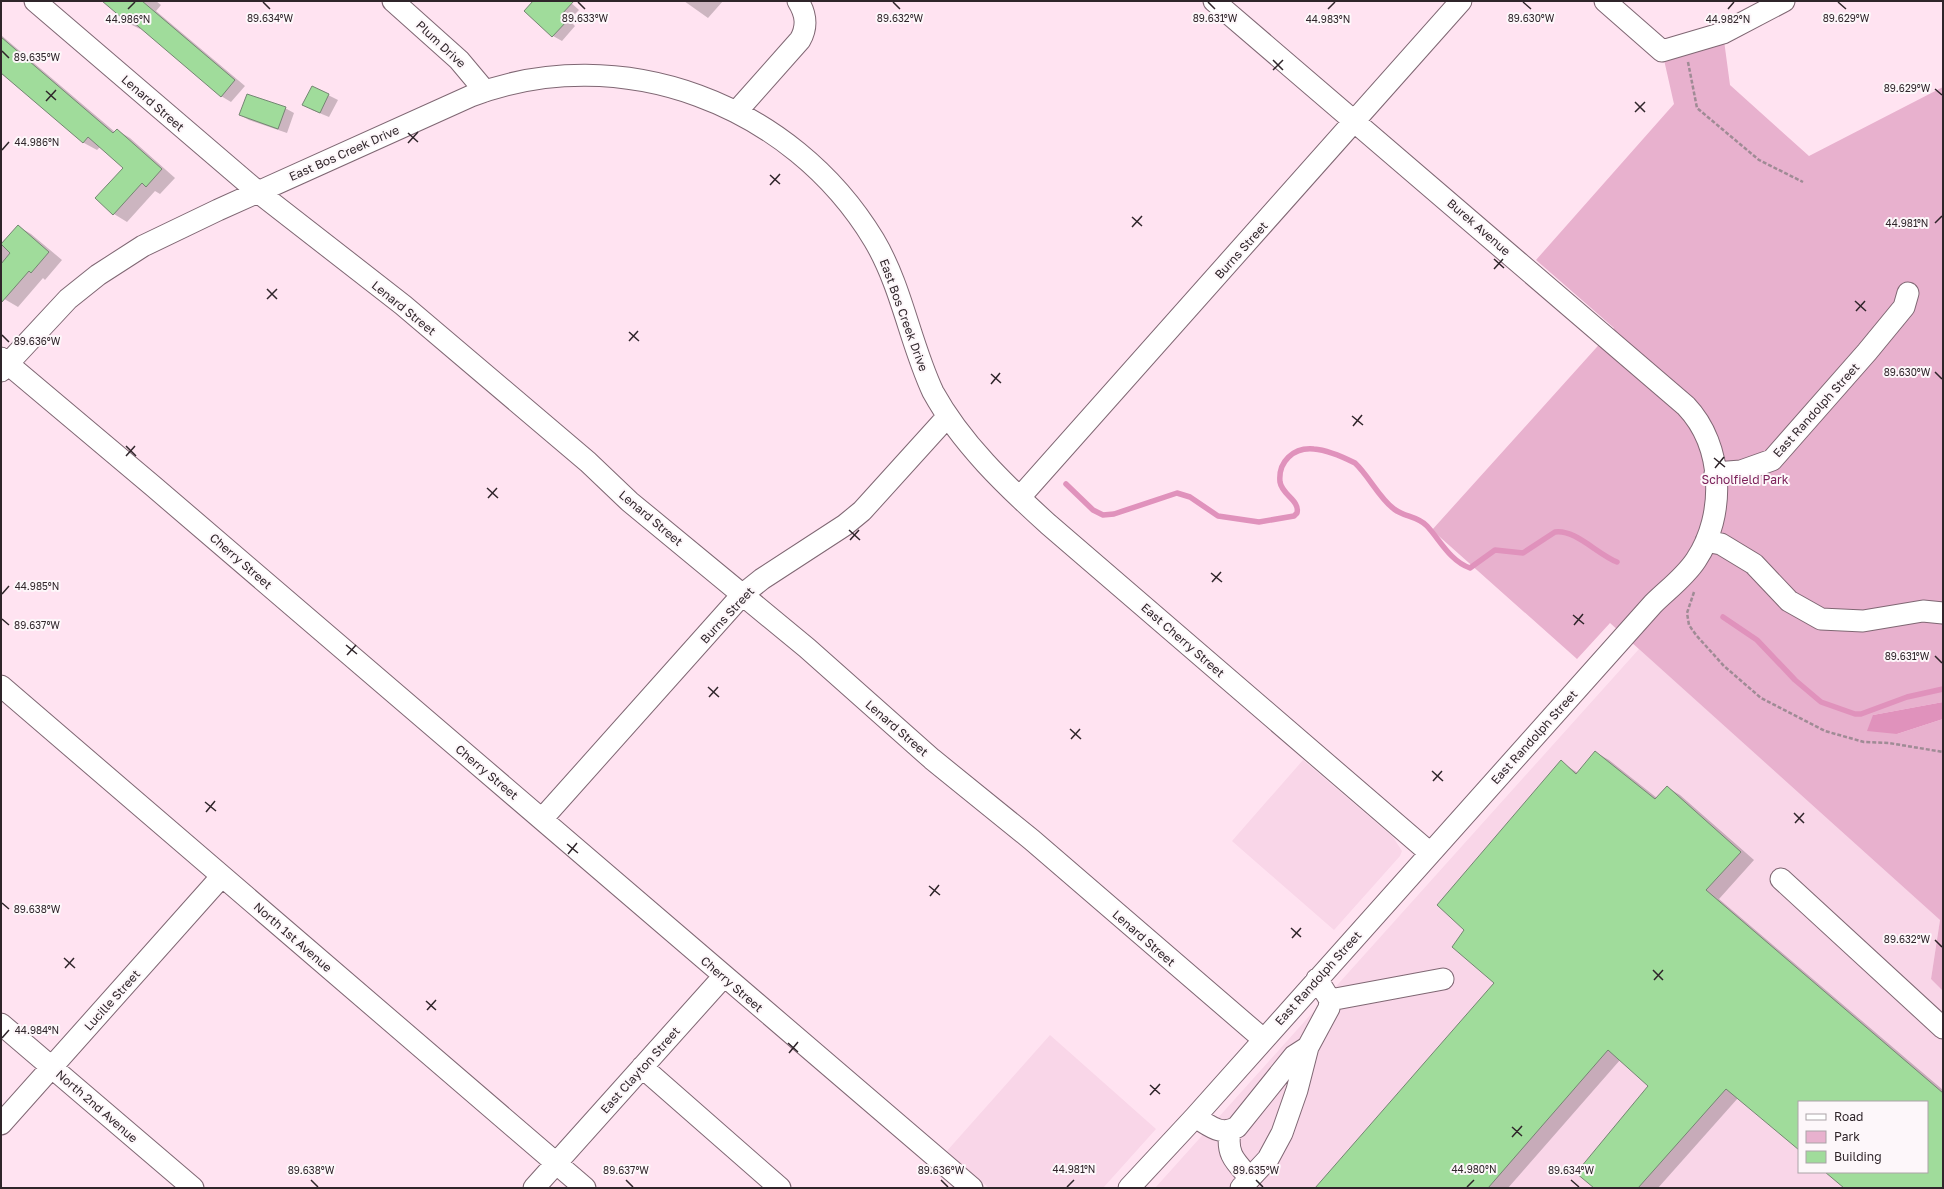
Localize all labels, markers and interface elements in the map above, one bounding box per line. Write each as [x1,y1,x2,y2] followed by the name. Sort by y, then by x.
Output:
[247,12,293,24] text: 89.634°W
[562,12,609,24] text: 89.633°W
[877,12,924,24] text: 89.632°W
[1193,12,1238,24] text: 89.631°W
[1508,12,1555,24] text: 89.630°W
[1823,12,1870,24] text: 89.629°W
[106,13,150,25] text: 44.986°N
[1306,13,1350,25] text: 44.983°N
[1706,13,1750,25] text: 44.982°N
[413,17,469,71] street label: Plum Drive
[14,51,61,63] text: 89.635°W
[119,72,188,134] street label: Lenard Street
[1884,82,1931,94] text: 89.629°W
[287,122,401,184] street label: East Bos Creek Drive
[15,136,59,148] text: 44.986°N
[1444,195,1514,259] street label: Burek Avenue
[1886,217,1928,229] text: 44.981°N
[1211,218,1271,282] street label: Burns Street
[877,257,931,373] street label: East Bos Creek Drive
[369,278,439,339] street label: Lenard Street
[14,335,61,347] text: 89.636°W
[1770,359,1863,460] street label: East Randolph Street
[1884,366,1931,378] text: 89.630°W
[1701,472,1789,487] park label: Scholfield Park
[616,487,686,549] street label: Lenard Street
[207,530,275,592] street label: Cherry Street
[15,580,59,592] text: 44.985°N
[697,583,757,647] street label: Burns Street
[1138,600,1228,680] street label: East Cherry Street
[14,619,60,631] text: 89.637°W
[1885,650,1930,662] text: 89.631°W
[1488,686,1581,787] street label: East Randolph Street
[863,697,932,759] street label: Lenard Street
[453,741,522,803] street label: Cherry Street
[251,899,335,975] street label: North 1st Avenue
[14,903,61,915] text: 89.638°W
[1110,907,1179,969] street label: Lenard Street
[1272,927,1365,1028] street label: East Randolph Street
[1884,933,1931,945] text: 89.632°W
[698,953,766,1015] street label: Cherry Street
[81,966,143,1034] street label: Lucille Street
[597,1023,683,1117] street label: East Clayton Street
[15,1024,59,1036] text: 44.984°N
[53,1066,141,1146] street label: North 2nd Avenue
[1798,1101,1928,1173] legend
[1834,1109,1863,1124] text: Road
[1834,1129,1860,1144] text: Park
[1834,1149,1882,1164] text: Building
[1053,1163,1095,1175] text: 44.981°N
[1451,1163,1497,1175] text: 44.980°N
[288,1164,335,1176] text: 89.638°W
[603,1164,649,1176] text: 89.637°W
[918,1164,965,1176] text: 89.636°W
[1233,1164,1280,1176] text: 89.635°W
[1548,1164,1594,1176] text: 89.634°W

